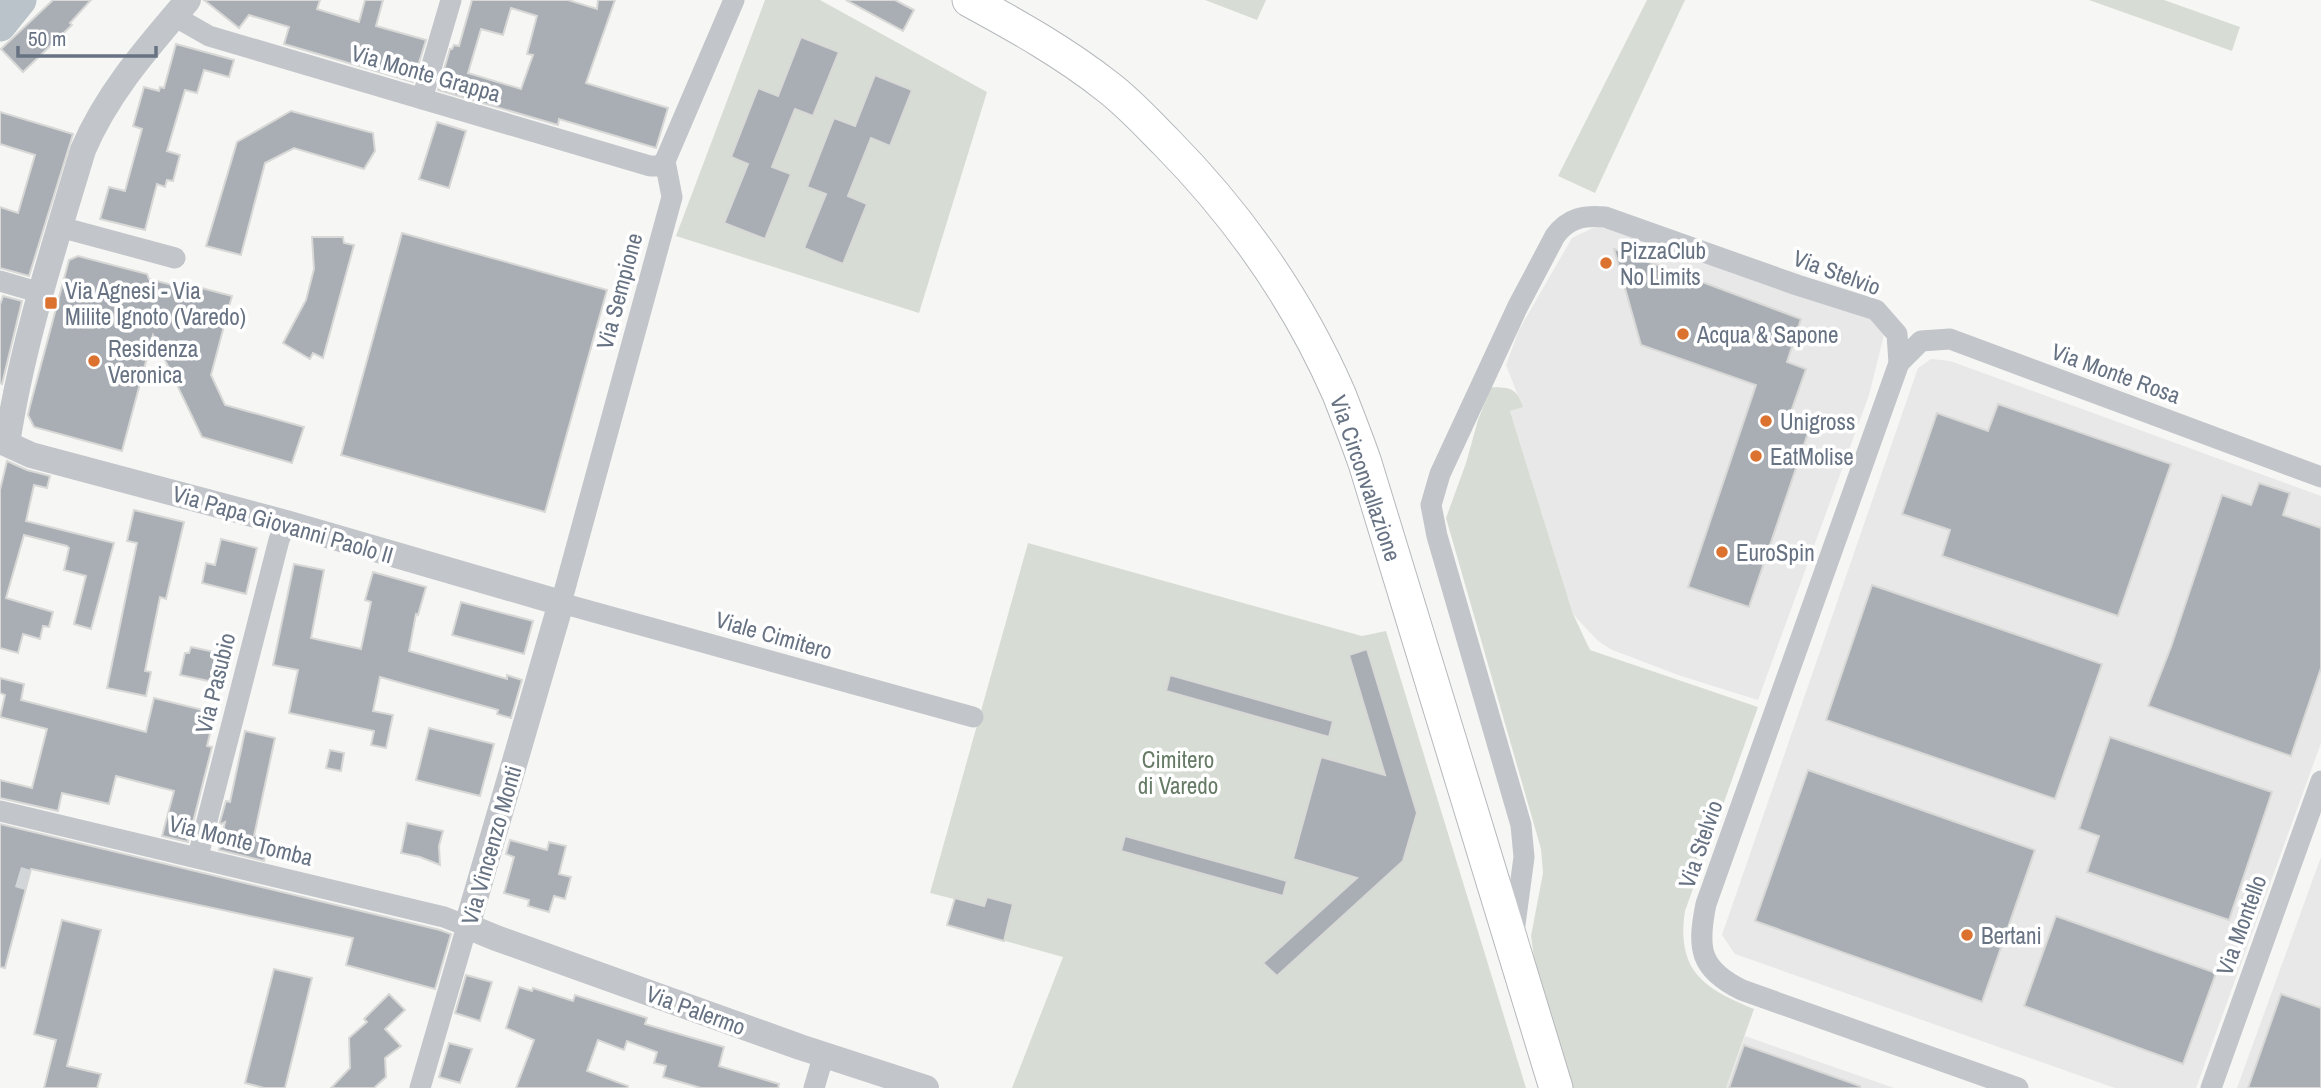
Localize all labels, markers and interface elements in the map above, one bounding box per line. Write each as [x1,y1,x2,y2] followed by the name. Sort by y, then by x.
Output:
[18,14,156,58] scale bar
[28,24,66,53] text: 50 m
[348,37,505,109] street label: Via Monte Grappa
[589,229,649,353] street label: Via Sempione
[1620,235,1706,292] place label: PizzaClub No Limits
[1789,242,1885,302] street label: Via Stelvio
[1598,255,1614,271] marker: PizzaClub No Limits
[65,275,246,332] place label: Via Agnesi - Via Milite Ignoto (Varedo)
[43,295,59,311] marker: Via Agnesi - Via Milite Ignoto (Varedo)
[1696,319,1839,350] place label: Acqua & Sapone
[1675,326,1691,342] marker: Acqua & Sapone
[108,333,199,390] place label: Residenza Veronica
[2047,335,2185,411] street label: Via Monte Rosa
[86,353,102,369] marker: Residenza Veronica
[1323,391,1409,565] street label: Via Circonvallazione
[1780,406,1855,437] place label: Unigross
[1758,413,1774,429] marker: Unigross
[1770,441,1854,472] place label: EatMolise
[1748,448,1764,464] marker: EatMolise
[169,478,397,570] street label: Via Papa Giovanni Paolo II
[1736,537,1815,568] place label: EuroSpin
[1714,544,1730,560] marker: EuroSpin
[712,604,836,666] street label: Viale Cimitero
[188,630,242,736] street label: Via Pasubio
[1138,744,1218,801] park label: Cimitero di Varedo
[454,762,528,928] street label: Via Vincenzo Monti
[1671,796,1729,892] street label: Via Stelvio
[166,807,317,873] street label: Via Monte Tomba
[2209,871,2273,979] street label: Via Montello
[1981,920,2042,951] place label: Bertani
[1959,927,1975,943] marker: Bertani
[642,978,750,1042] street label: Via Palermo

